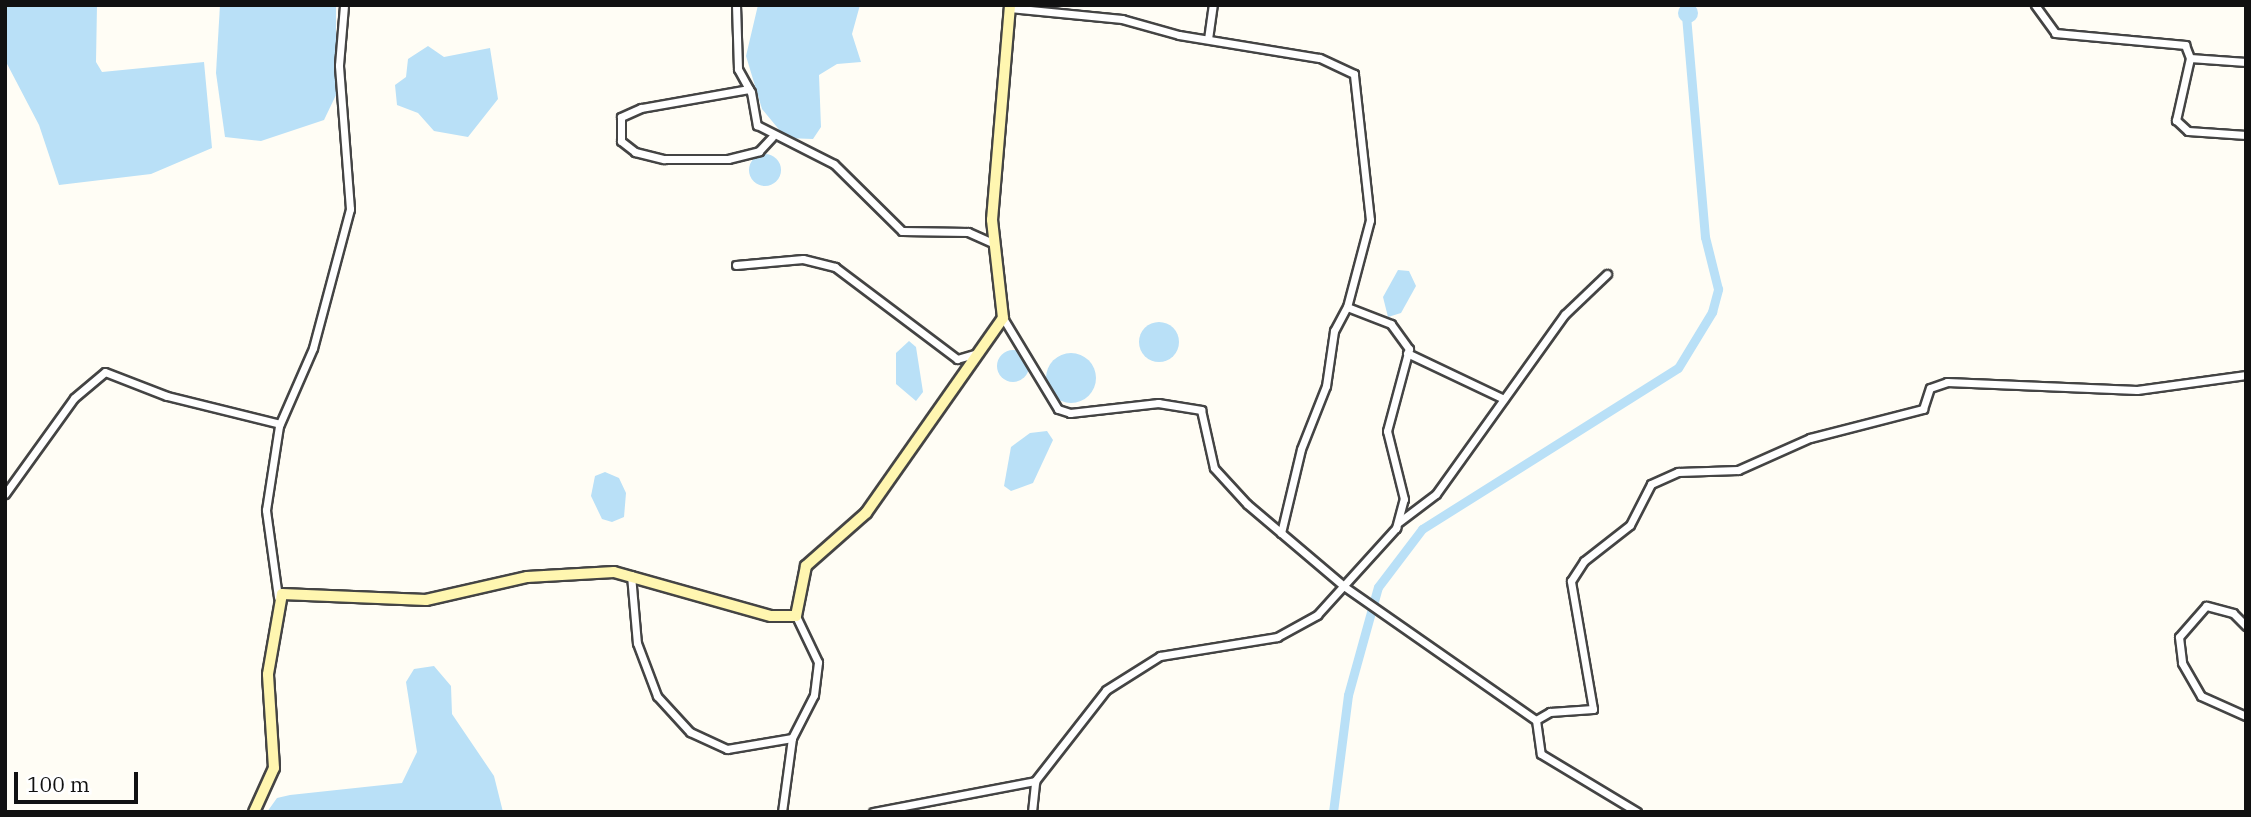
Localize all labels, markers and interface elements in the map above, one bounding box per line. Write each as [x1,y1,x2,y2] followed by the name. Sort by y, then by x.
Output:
[18,758,142,802] scale bar
[27,770,90,798] text: 100 m

